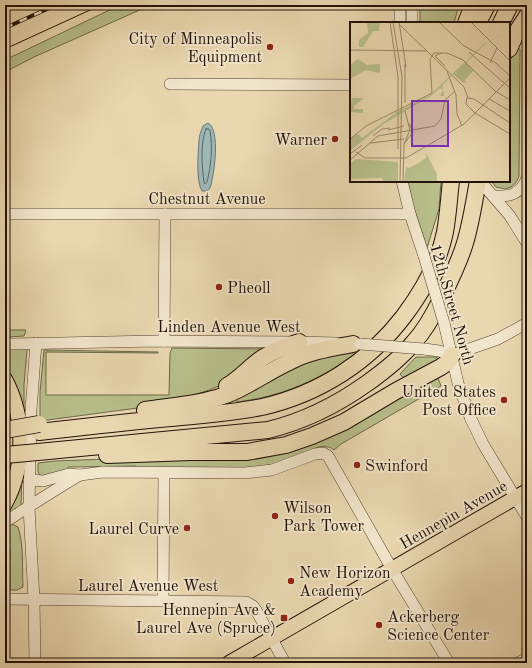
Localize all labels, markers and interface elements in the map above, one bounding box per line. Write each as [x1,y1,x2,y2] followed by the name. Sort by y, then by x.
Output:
[350,22,510,182] inset map
[129,32,262,66] place label: City of Minneapolis Equipment
[265,42,275,52] marker: City of Minneapolis Equipment
[274,133,327,149] place label: Warner
[330,134,340,144] marker: Warner
[148,192,266,208] street label: Chestnut Avenue
[426,242,476,367] street label: 12th Street North
[227,281,271,297] place label: Pheoll
[214,282,224,292] marker: Pheoll
[157,320,301,336] street label: Linden Avenue West
[401,385,496,419] place label: United States Post Office
[499,395,509,405] marker: United States Post Office
[365,459,428,475] place label: Swinford
[352,460,362,470] marker: Swinford
[398,479,510,553] street label: Hennepin Avenue
[283,501,364,535] place label: Wilson Park Tower
[270,511,280,521] marker: Wilson Park Tower
[88,522,179,538] place label: Laurel Curve
[182,523,192,533] marker: Laurel Curve
[299,566,391,600] place label: New Horizon Academy
[286,576,296,586] marker: New Horizon Academy
[78,579,219,595] street label: Laurel Avenue West
[136,603,276,637] place label: Hennepin Ave & Laurel Ave (Spruce)
[387,610,490,644] place label: Ackerberg Science Center
[279,613,289,623] marker: Hennepin Ave & Laurel Ave (Spruce)
[374,620,384,630] marker: Ackerberg Science Center

